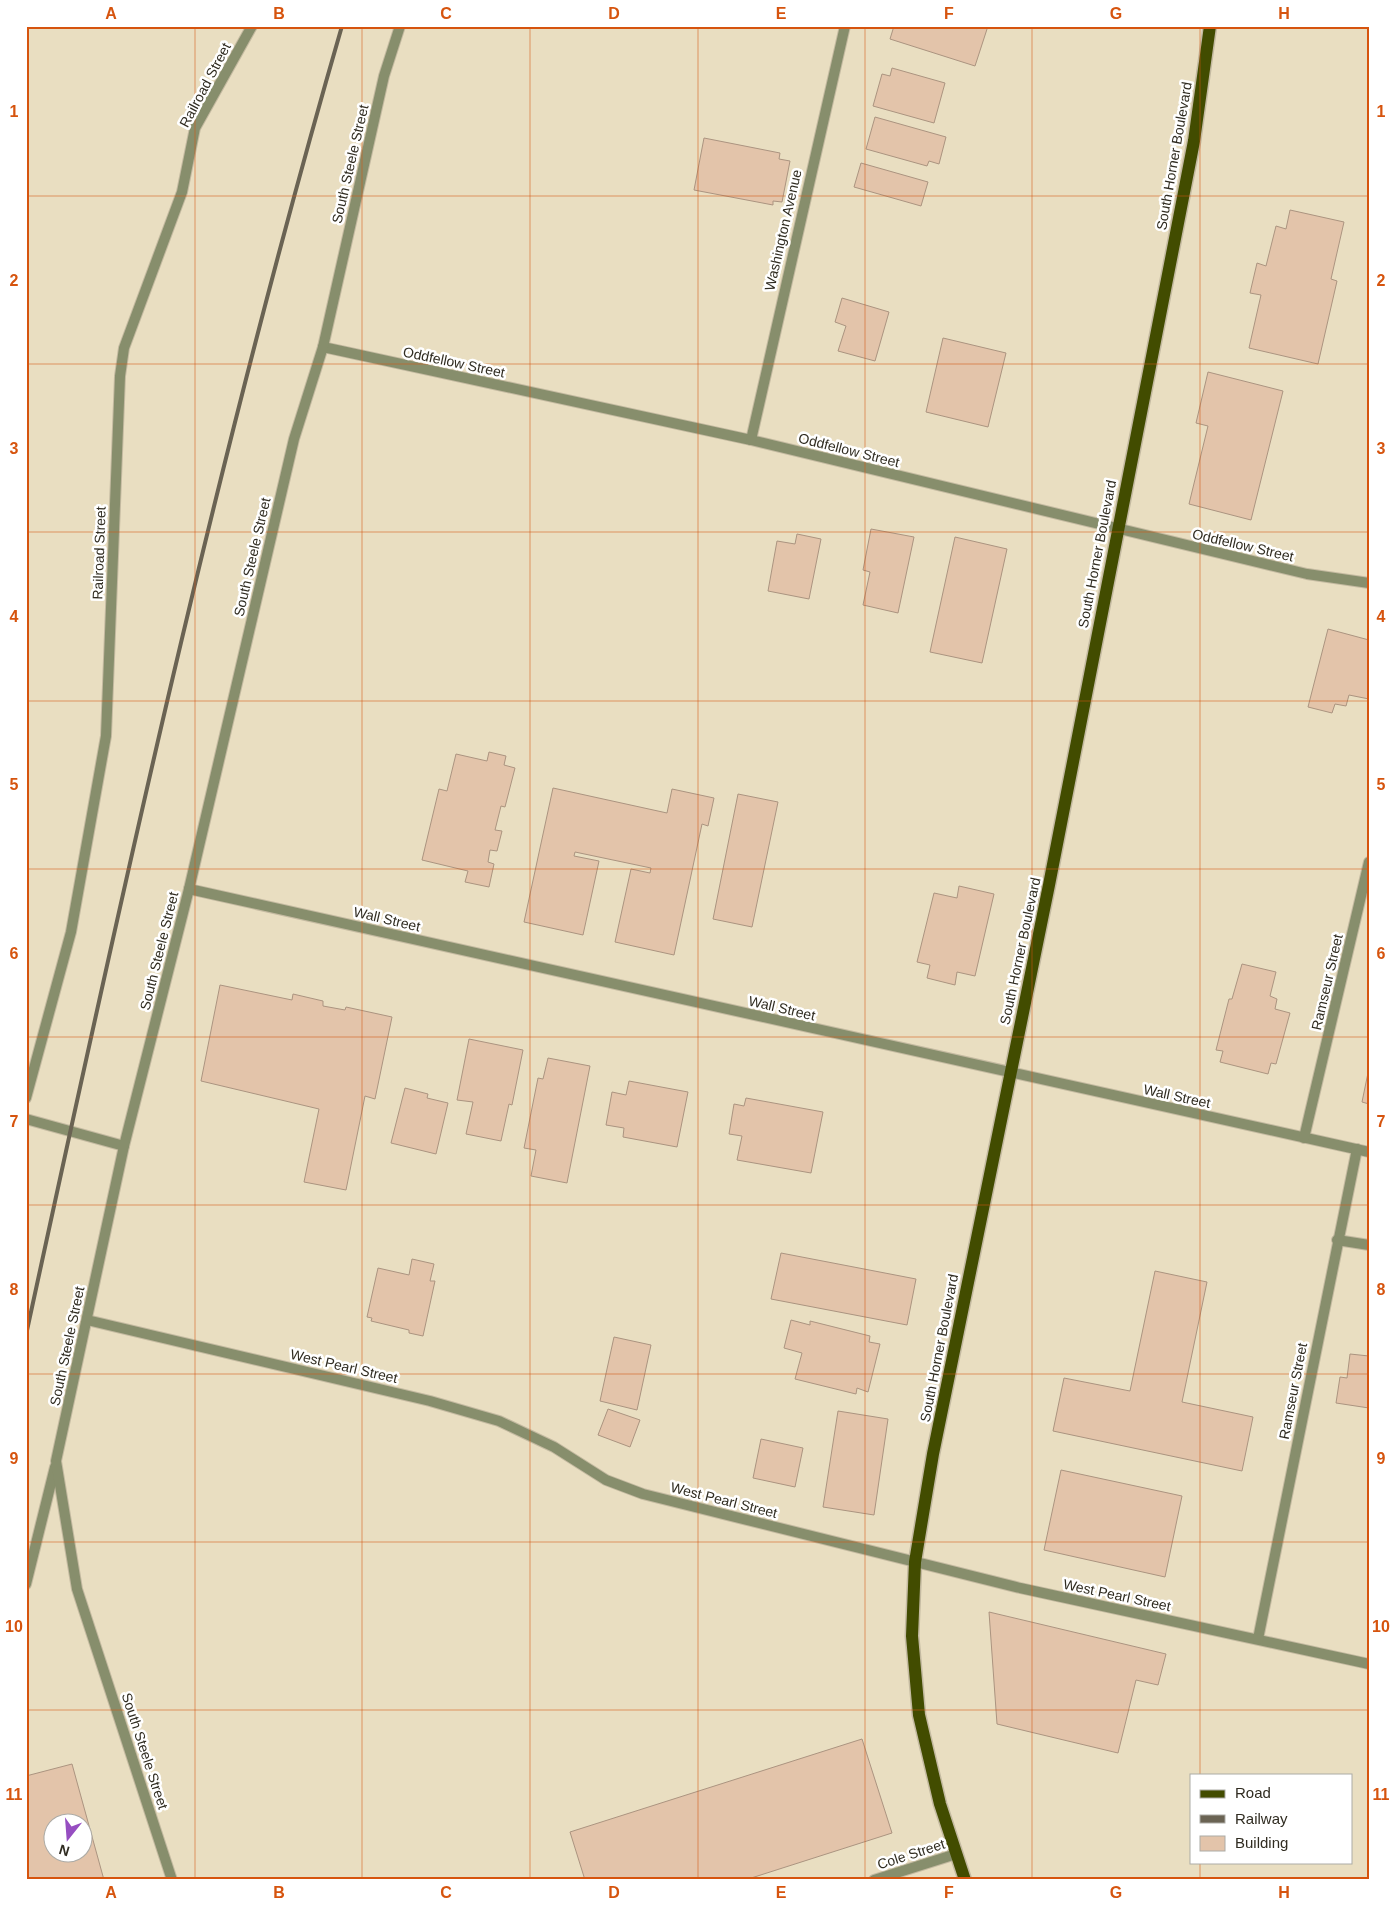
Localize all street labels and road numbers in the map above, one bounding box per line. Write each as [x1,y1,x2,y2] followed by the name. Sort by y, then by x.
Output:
[176,40,234,130] street label: Railroad Street
[1153,81,1195,231] street label: South Horner Boulevard
[329,103,371,225] street label: South Steele Street
[761,168,805,292] street label: Washington Avenue
[402,343,506,381] street label: Oddfellow Street
[797,430,901,470] street label: Oddfellow Street
[1075,479,1119,629] street label: South Horner Boulevard
[231,496,273,618] street label: South Steele Street
[89,506,109,600] street label: Railroad Street
[1191,526,1295,564] street label: Oddfellow Street
[997,876,1043,1026] street label: South Horner Boulevard
[137,890,181,1012] street label: South Steele Street
[352,904,422,934] street label: Wall Street
[1308,932,1346,1032] street label: Ramseur Street
[747,993,817,1023] street label: Wall Street
[1142,1081,1212,1111] street label: Wall Street
[917,1273,961,1423] street label: South Horner Boulevard
[47,1285,87,1407] street label: South Steele Street
[1276,1341,1310,1441] street label: Ramseur Street
[289,1346,399,1386] street label: West Pearl Street
[669,1479,779,1521] street label: West Pearl Street
[1062,1576,1172,1614] street label: West Pearl Street
[119,1691,171,1811] street label: South Steele Street
[875,1836,947,1872] street label: Cole Street

